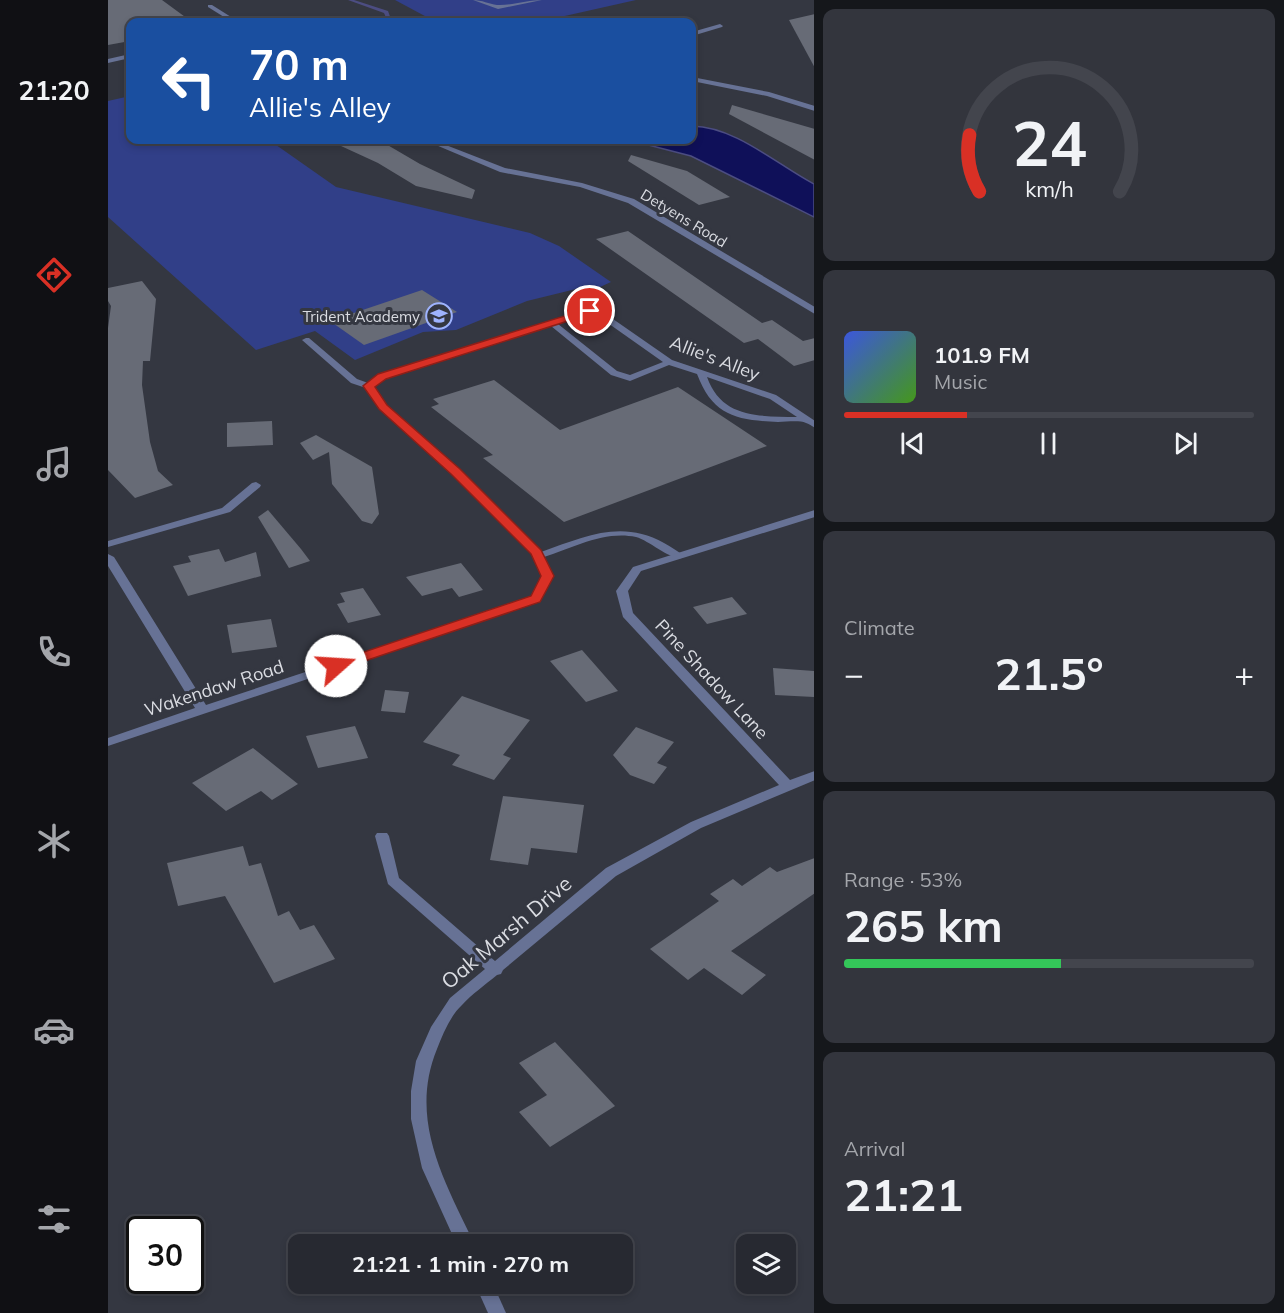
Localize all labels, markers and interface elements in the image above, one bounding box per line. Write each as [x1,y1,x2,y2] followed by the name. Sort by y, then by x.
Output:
[249,38,349,91] text: 70 m
[150,42,228,120] icon: left
[18,73,90,107] text: 21:20
[249,90,391,124] text: Allie's Alley
[1012,103,1086,182] text: 24
[1025,175,1073,202] text: km/h
[637,185,731,251] street label: Detyens Road
[33,254,75,296] icon: directions
[564,285,615,336] pin
[573,294,606,327] icon: arrive
[424,301,454,331] school or university icon: Trident Academy
[302,307,420,326] place label: Trident Academy
[667,330,764,386] street label: Allie's Alley
[934,341,1030,369] text: 101.9 FM
[934,369,987,394] text: Music
[896,427,929,460] icon: previous
[1032,427,1065,460] icon: pause
[1169,427,1202,460] icon: next
[33,443,75,485] icon: music
[650,614,774,744] street label: Pine Shadow Lane
[844,615,915,640] text: Climate
[33,631,75,673] icon: phone
[304,634,368,698] position arrow
[994,645,1104,701] text: 21.5°
[844,653,864,694] text: −
[1234,653,1254,694] text: +
[141,655,287,721] street label: Wakendaw Road
[33,820,75,862] icon: climate
[844,867,962,892] text: Range · 53%
[436,870,576,994] street label: Oak Marsh Drive
[844,897,1003,953] text: 265 km
[33,1009,75,1051] icon: car
[844,1136,905,1161] text: Arrival
[844,1166,963,1222] text: 21:21
[33,1198,75,1240] icon: filters
[126,1216,204,1294] speed limit sign: 30
[736,1234,796,1294] map controls
[736,1234,796,1294] button: layers
[352,1250,569,1278] text: 21:21 · 1 min · 270 m

